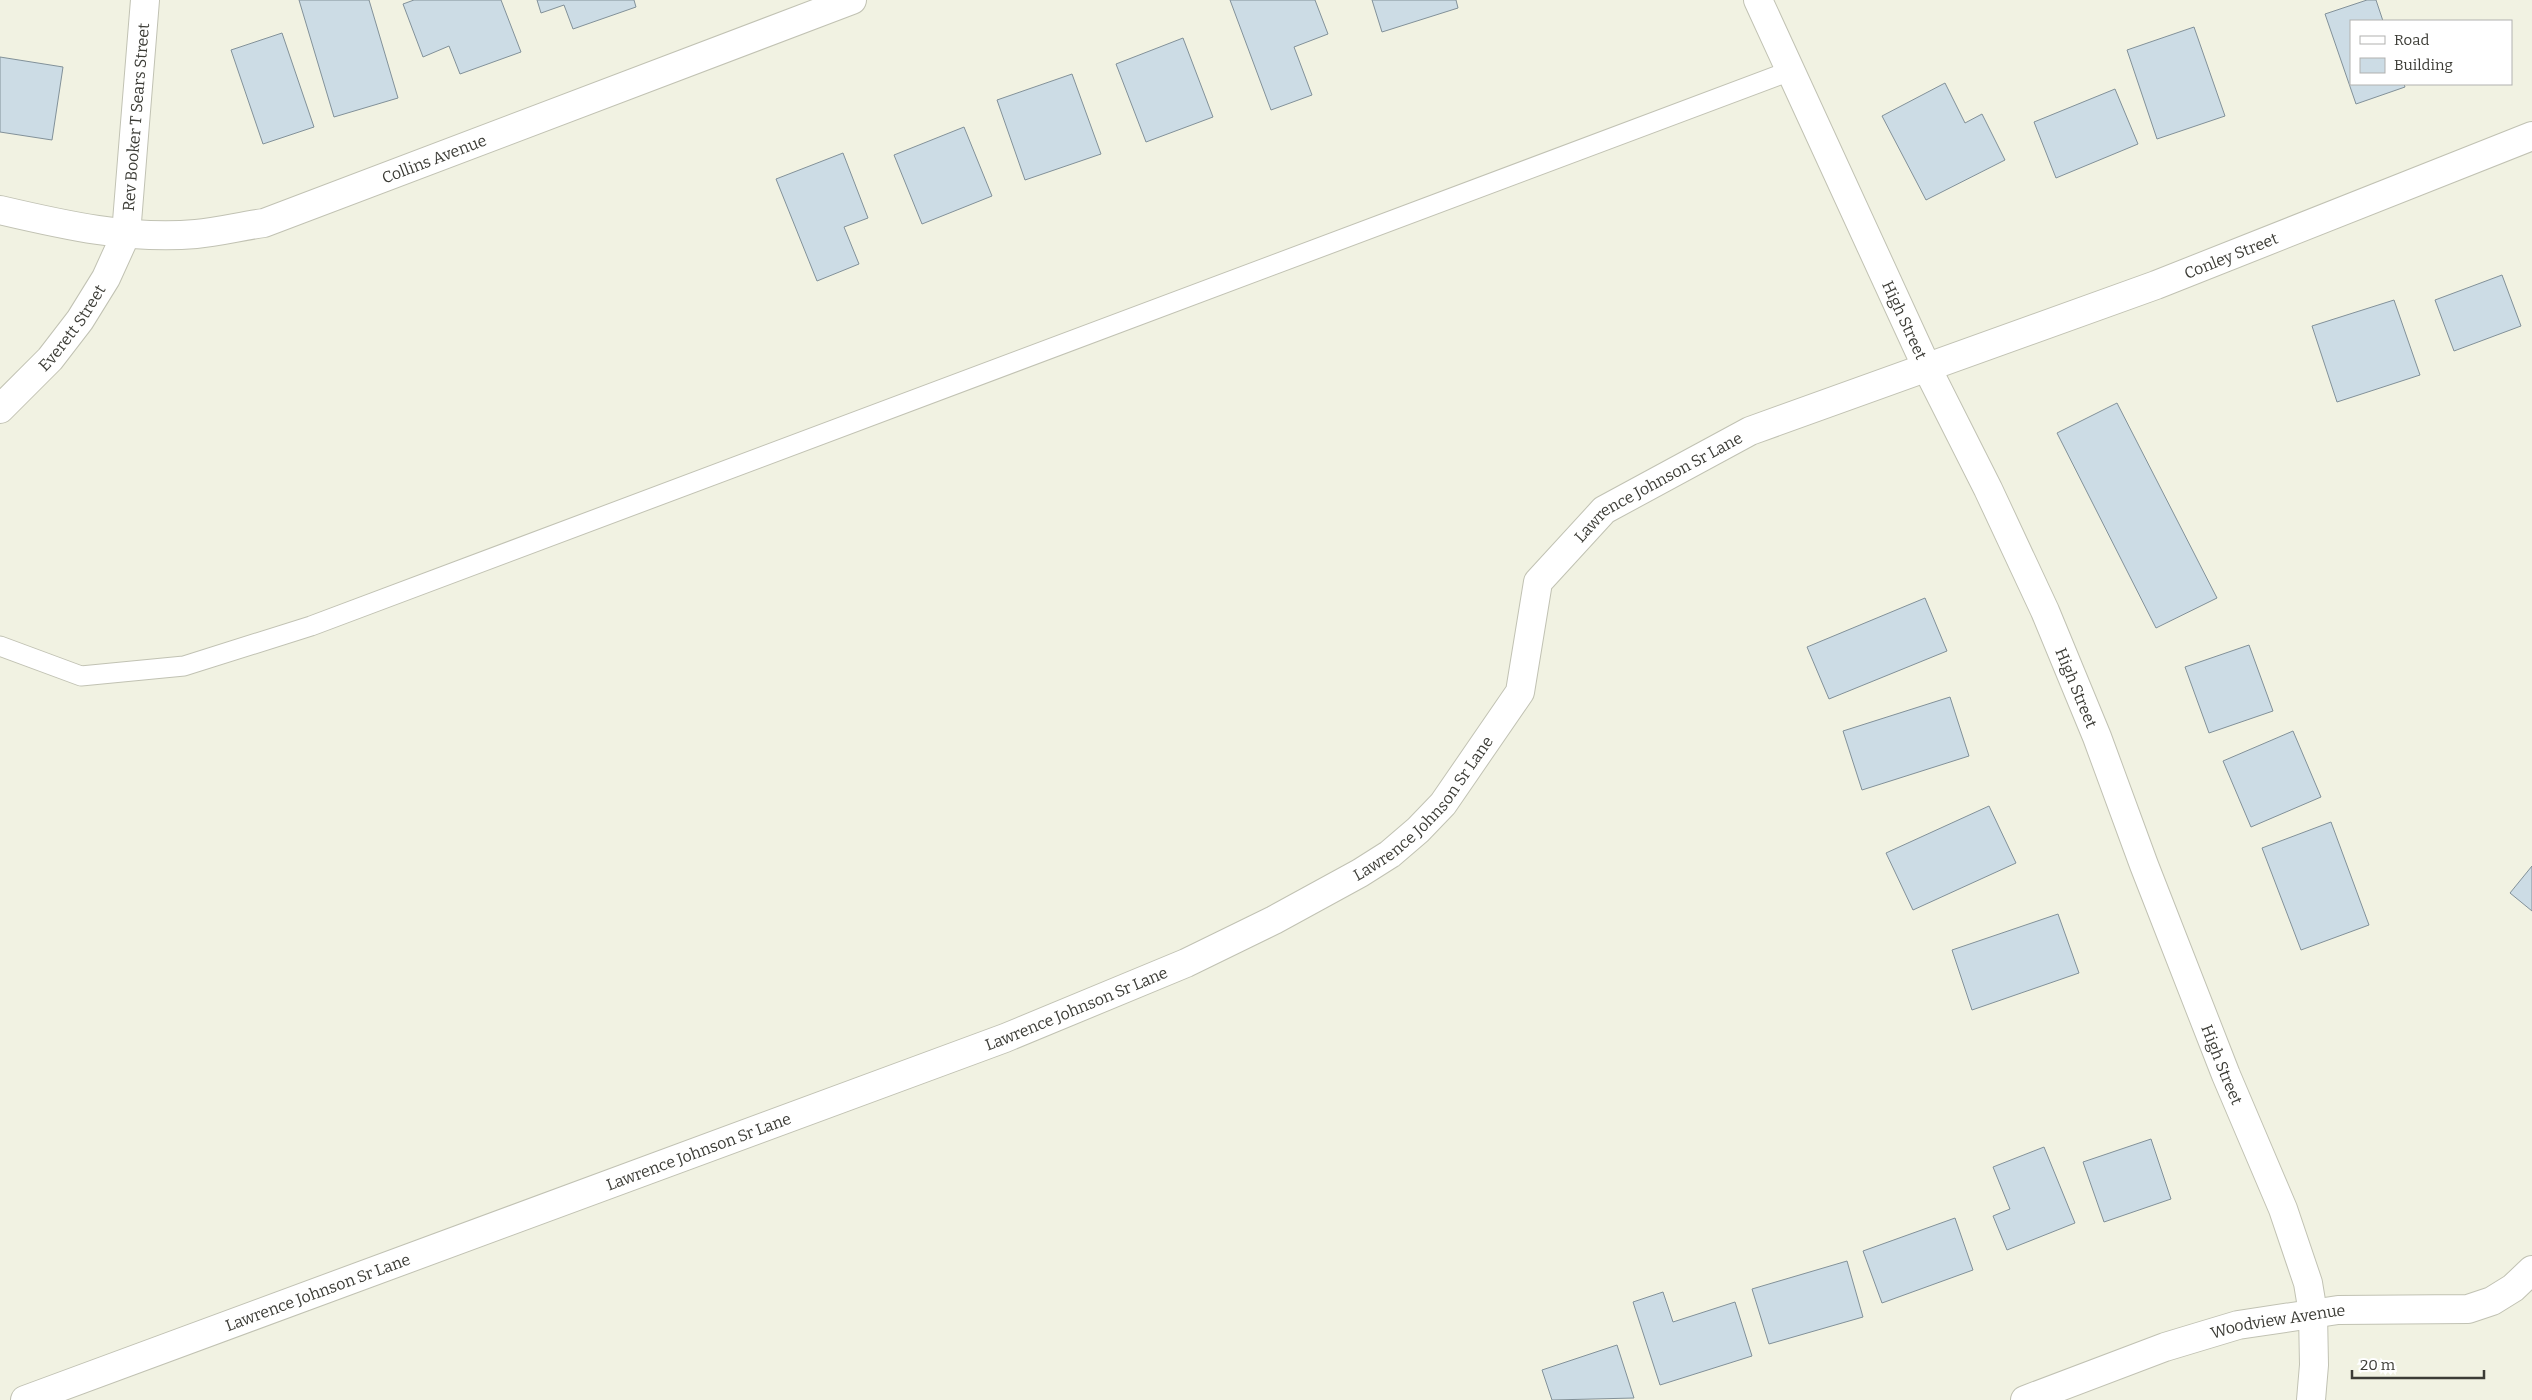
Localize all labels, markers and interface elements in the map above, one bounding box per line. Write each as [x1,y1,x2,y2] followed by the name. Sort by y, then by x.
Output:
[2350,20,2512,85] legend
[119,22,153,212] street label: Rev Booker T Sears Street
[2394,31,2429,49] text: Road
[2394,56,2453,74] text: Building
[379,131,489,187] street label: Collins Avenue
[2181,229,2281,283] street label: Conley Street
[1878,278,1931,363] street label: High Street
[35,281,110,375] street label: Everett Street
[1570,428,1746,546] street label: Lawrence Johnson Sr Lane
[2051,645,2101,731] street label: High Street
[1350,732,1497,885] street label: Lawrence Johnson Sr Lane
[983,963,1171,1054] street label: Lawrence Johnson Sr Lane
[2197,1022,2247,1108] street label: High Street
[604,1109,794,1194] street label: Lawrence Johnson Sr Lane
[223,1250,413,1335] street label: Lawrence Johnson Sr Lane
[2208,1301,2345,1343] street label: Woodview Avenue
[2352,1348,2484,1380] scale bar
[2360,1356,2396,1374] text: 20 m

